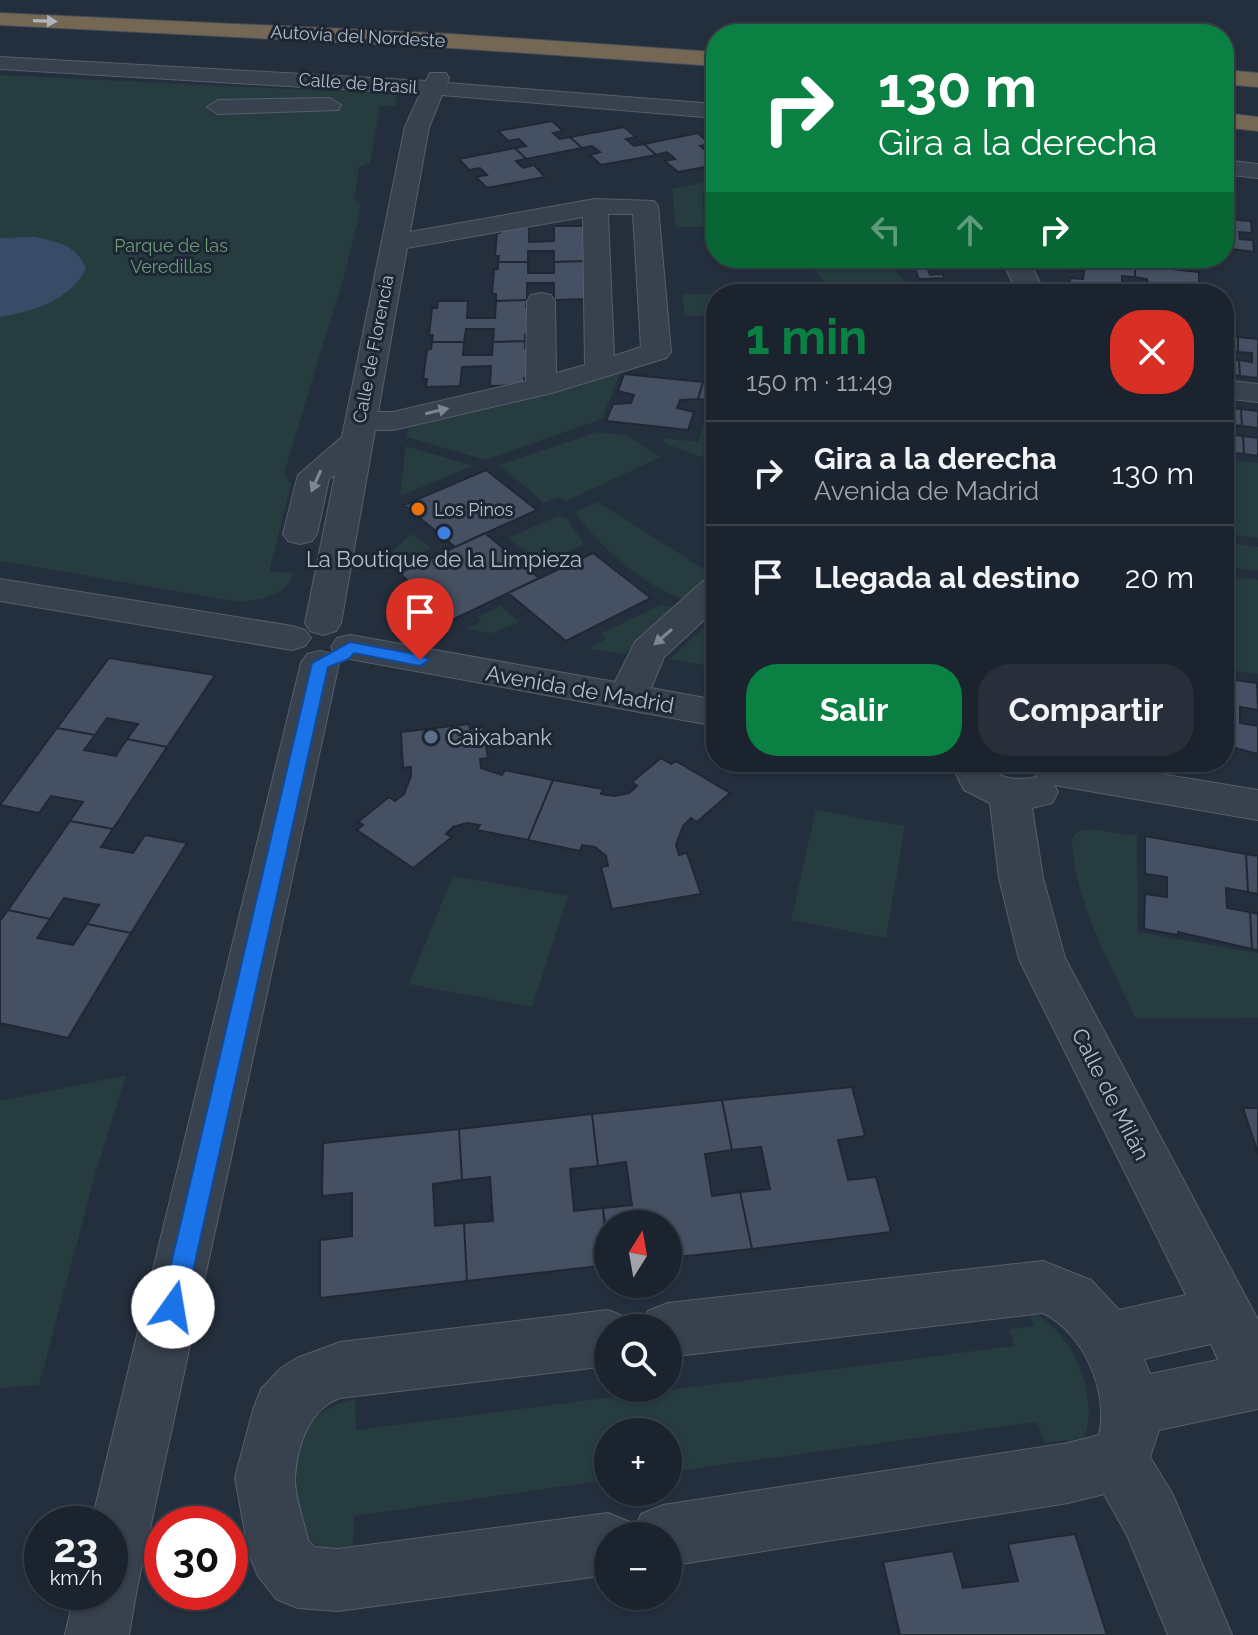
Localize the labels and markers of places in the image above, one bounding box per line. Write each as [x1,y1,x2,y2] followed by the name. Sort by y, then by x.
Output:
[434,499,514,520] place label: Los Pinos
[409,500,427,518] marker: Los Pinos
[435,524,453,542] marker: La Boutique de la Limpieza
[306,546,582,572] place label: La Boutique de la Limpieza
[386,578,454,660] pin
[447,724,552,750] place label: Caixabank
[422,728,440,746] marker: Caixabank

